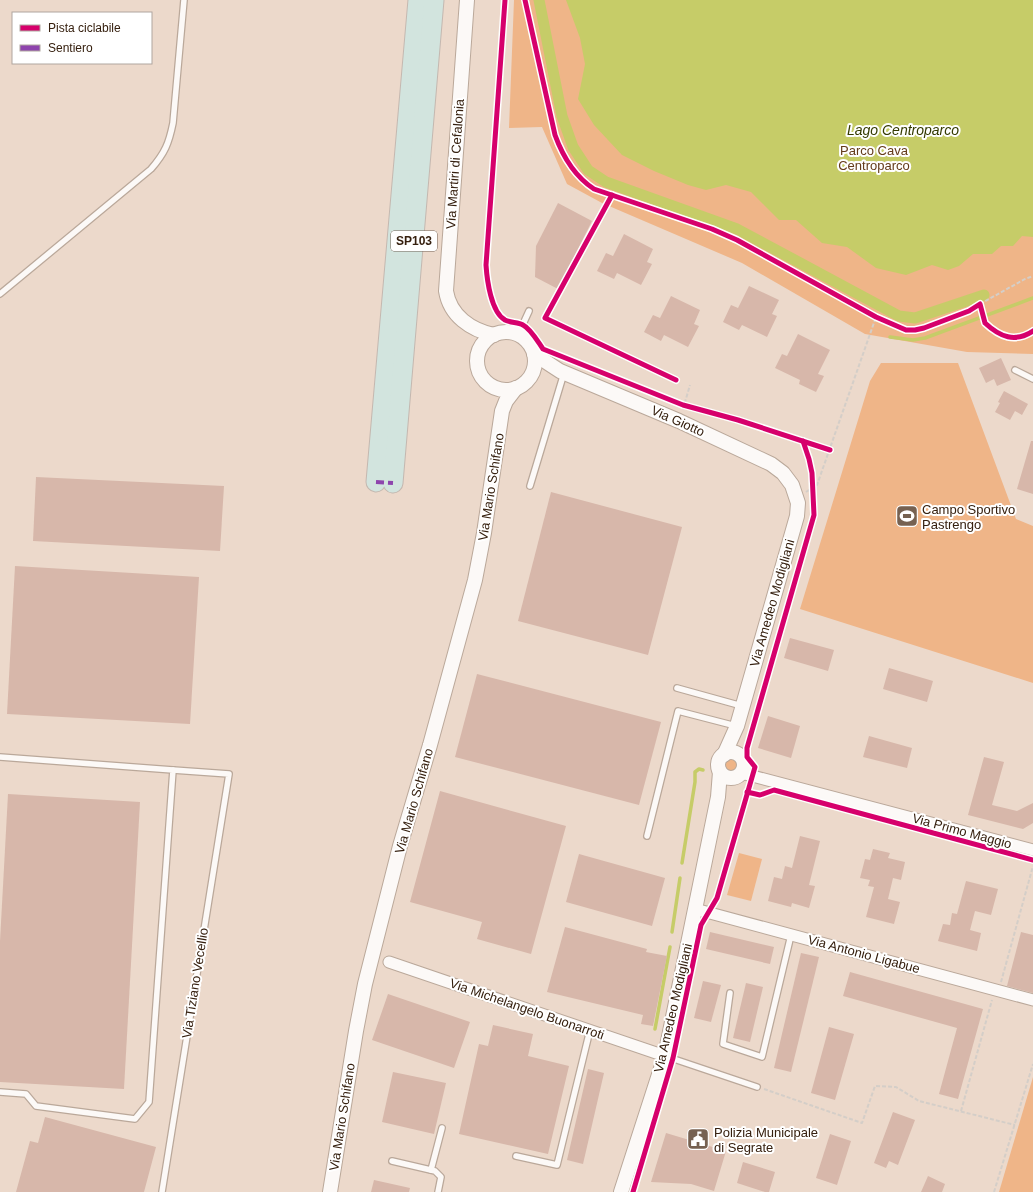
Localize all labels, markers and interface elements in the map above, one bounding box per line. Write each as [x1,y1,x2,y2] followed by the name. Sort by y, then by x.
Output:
[12,12,152,64] legend
[48,21,121,35] text: Pista ciclabile
[48,41,93,55] text: Sentiero
[443,98,467,230] street label: Via Martiri di Cefalonia
[847,122,959,138] water label: Lago Centroparco
[838,143,910,173] park label: Parco Cava Centroparco
[391,231,437,251] road number: SP103
[649,403,707,439] street label: Via Giotto
[475,432,507,542] street label: Via Mario Schifano
[922,502,1015,532] place label: Campo Sportivo Pastrengo
[894,503,920,529] sports icon: Campo Sportivo Pastrengo
[747,537,797,669] street label: Via Amedeo Modigliani
[392,747,436,855] street label: Via Mario Schifano
[911,811,1013,851] street label: Via Primo Maggio
[179,927,211,1039] street label: Via Tiziano Vecellio
[806,932,922,976] street label: Via Antonio Ligabue
[651,942,695,1074] street label: Via Amedeo Modigliani
[448,975,606,1043] street label: Via Michelangelo Buonarroti
[326,1062,358,1172] street label: Via Mario Schifano
[714,1125,818,1155] place label: Polizia Municipale di Segrate
[685,1126,711,1152] public building icon: Polizia Municipale di Segrate

